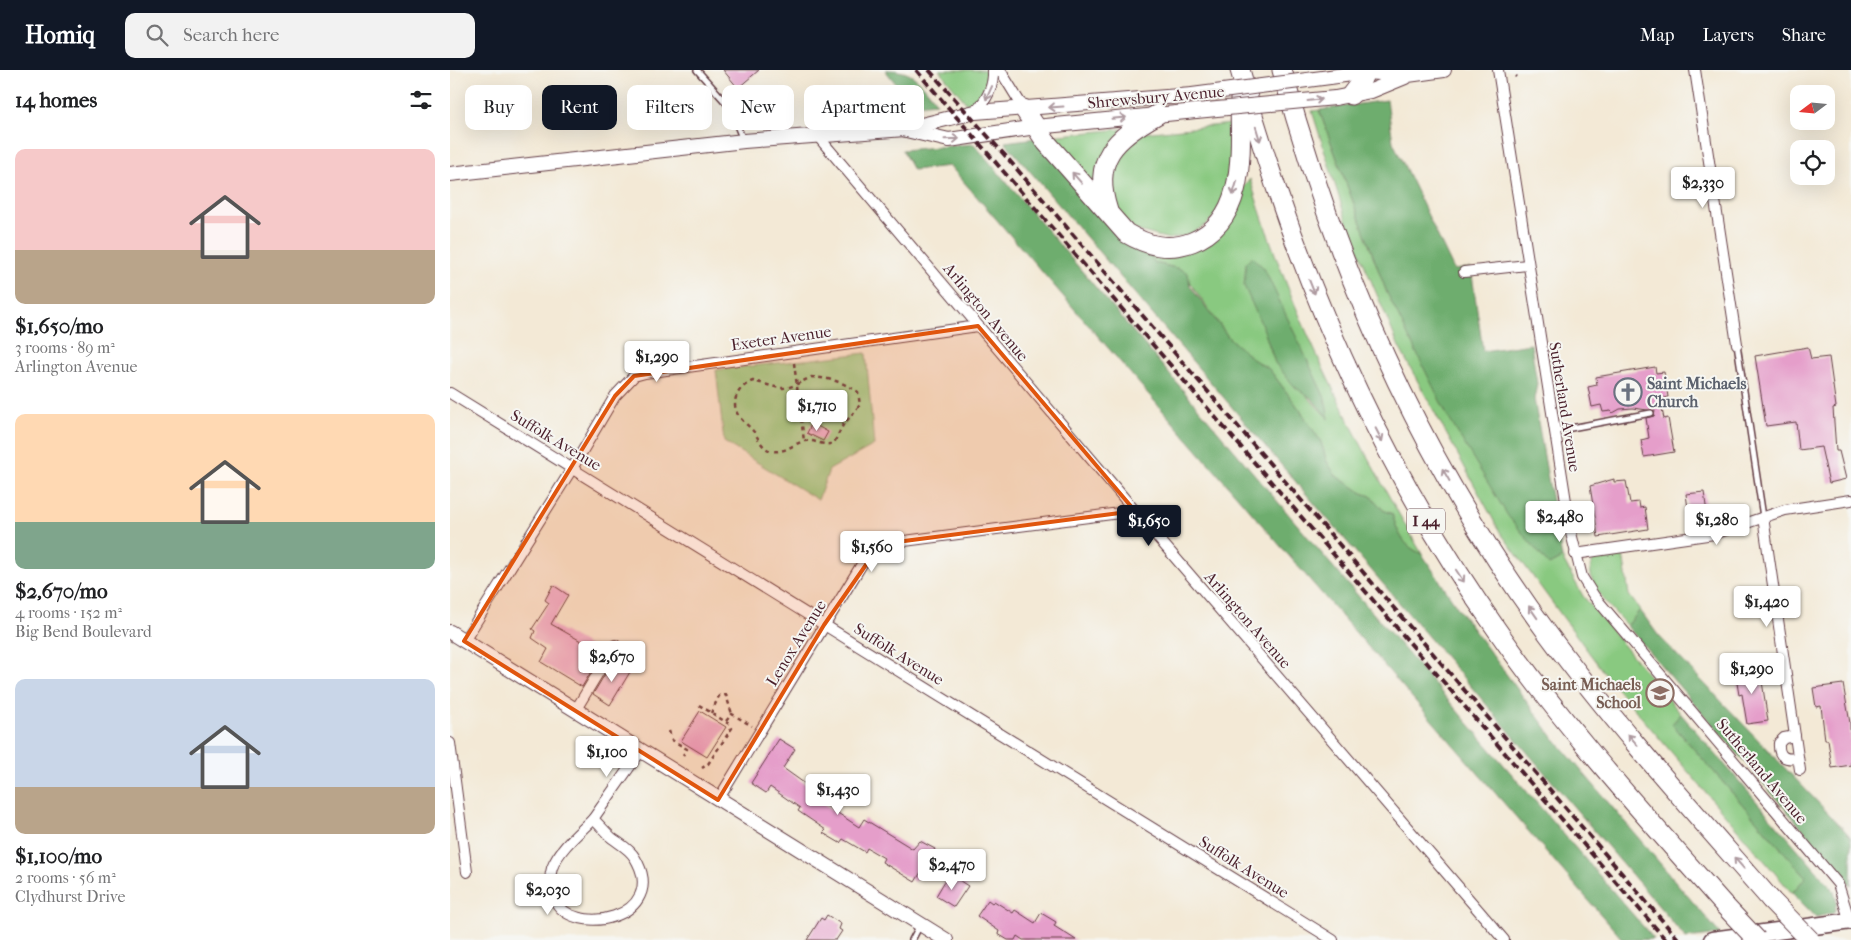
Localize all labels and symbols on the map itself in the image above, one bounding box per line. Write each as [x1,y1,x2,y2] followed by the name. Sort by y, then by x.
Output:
[1087,82,1225,112] street label: Shrewsbury Avenue
[984,85,993,100] one-way arrow
[1790,85,1835,130] north arrow
[1306,95,1322,105] one-way arrow
[1049,102,1065,111] one-way arrow
[1111,113,1127,123] one-way arrow
[1253,125,1263,141] one-way arrow
[944,134,960,143] one-way arrow
[1662,166,1744,209] pin: $2,330
[1071,171,1083,184] one-way arrow
[1230,180,1240,196] one-way arrow
[939,258,1033,365] street label: Arlington Avenue
[1307,279,1317,294] one-way arrow
[730,322,833,354] street label: Exeter Avenue
[616,340,698,383] pin: $1,290
[1545,341,1585,473] street label: Sutherland Avenue
[1647,374,1747,411] place label: Saint Michaels Church
[1613,377,1643,407] church icon: Saint Michaels Church
[776,390,858,432] pin: $1,710
[507,405,605,475] street label: Suffolk Avenue
[1375,427,1384,442] one-way arrow
[1440,469,1450,483] one-way arrow
[1519,500,1601,543] pin: $2,480
[1108,504,1190,547] pin: $1,650
[1676,504,1758,546] pin: $1,280
[1407,508,1445,534] road number: I 44
[831,530,913,573] pin: $1,560
[1200,567,1295,672] street label: Arlington Avenue
[1455,568,1465,582] one-way arrow
[1726,586,1808,628] pin: $1,420
[762,596,830,690] street label: Lenox Avenue
[1528,606,1538,620] one-way arrow
[851,619,948,689] street label: Suffolk Avenue
[571,640,653,683] pin: $2,670
[1711,652,1793,695] pin: $1,290
[1541,675,1642,712] place label: Saint Michaels School
[1645,678,1675,708] school or university icon: Saint Michaels School
[1713,715,1812,827] street label: Sutherland Avenue
[1627,734,1639,747] one-way arrow
[566,736,648,778] pin: $1,100
[797,774,879,816] pin: $1,430
[1196,832,1293,902] street label: Suffolk Avenue
[911,848,993,891] pin: $2,470
[1734,857,1745,870] one-way arrow
[507,874,589,916] pin: $2,030

